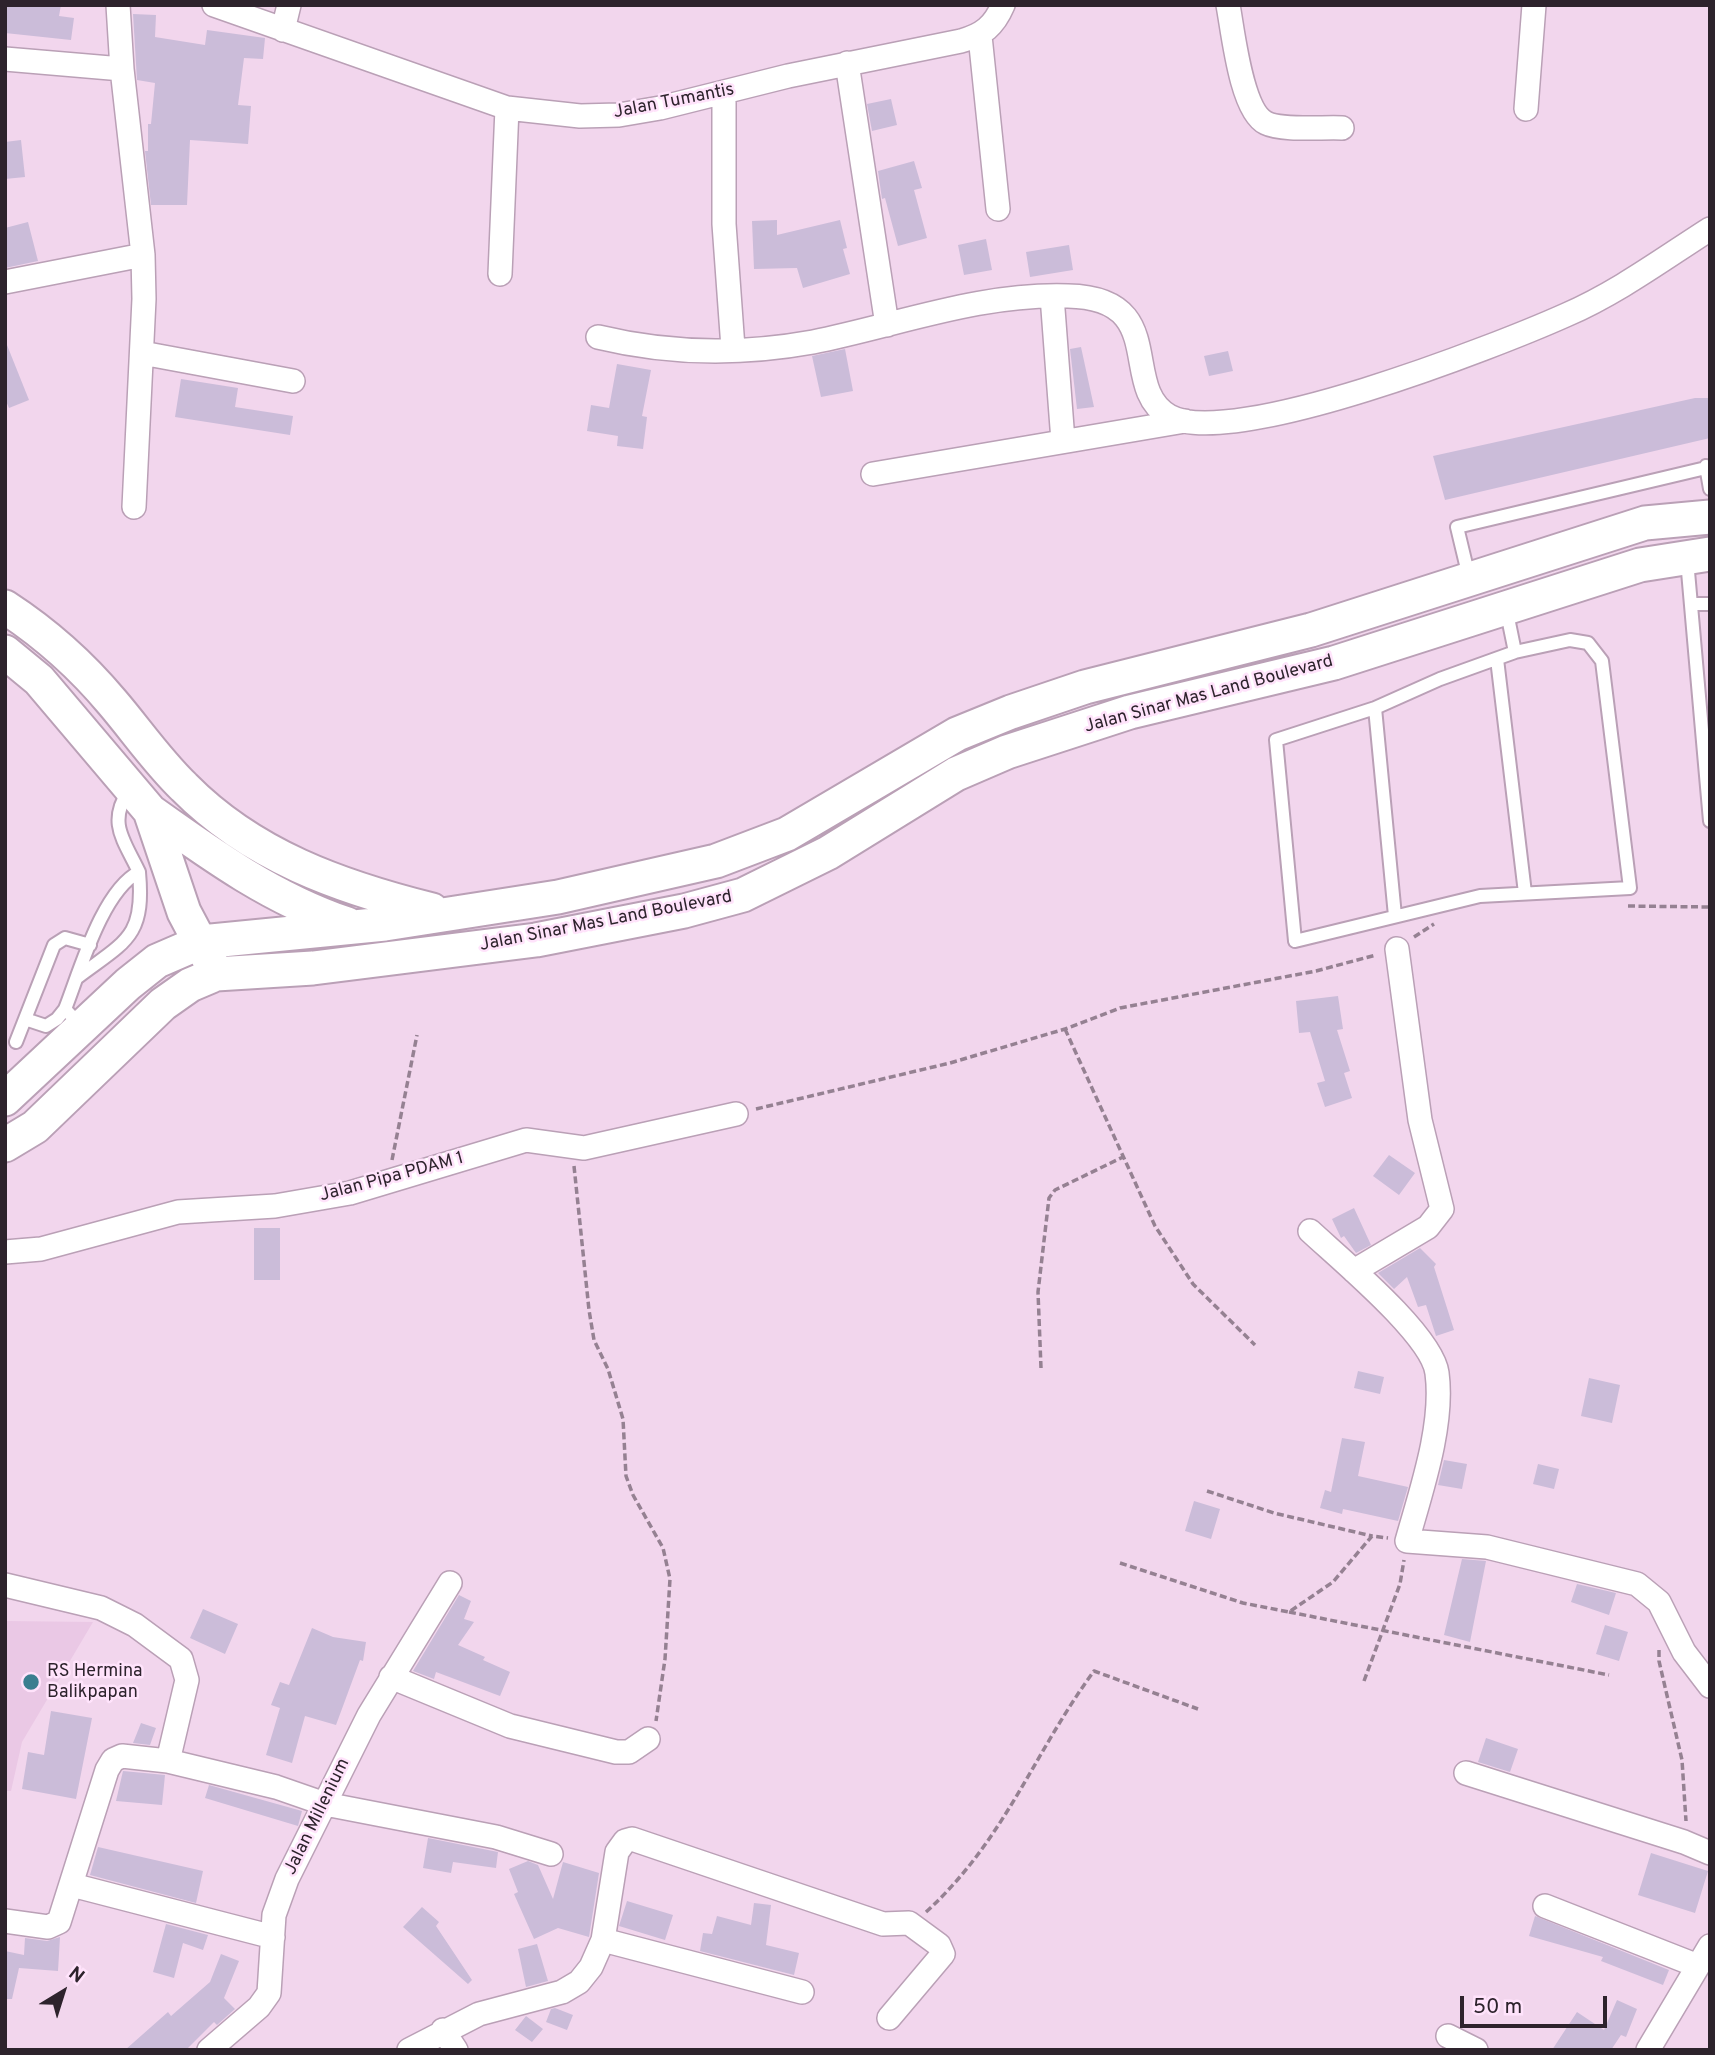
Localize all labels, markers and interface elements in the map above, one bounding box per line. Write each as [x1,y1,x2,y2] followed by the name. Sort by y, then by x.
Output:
[612,80,736,124] street label: Jalan Tumantis
[1082,651,1336,739] street label: Jalan Sinar Mas Land Boulevard
[478,887,734,957] street label: Jalan Sinar Mas Land Boulevard
[318,1148,466,1208] street label: Jalan Pipa PDAM 1
[47,1661,143,1704] place label: RS Hermina Balikpapan
[21,1672,41,1692] marker: RS Hermina Balikpapan
[281,1755,355,1879] street label: Jalan Millenium
[28,1957,98,2027] north arrow
[63,1962,89,1989] text: N
[1463,1982,1610,2026] scale bar
[1473,1994,1522,2021] text: 50 m

